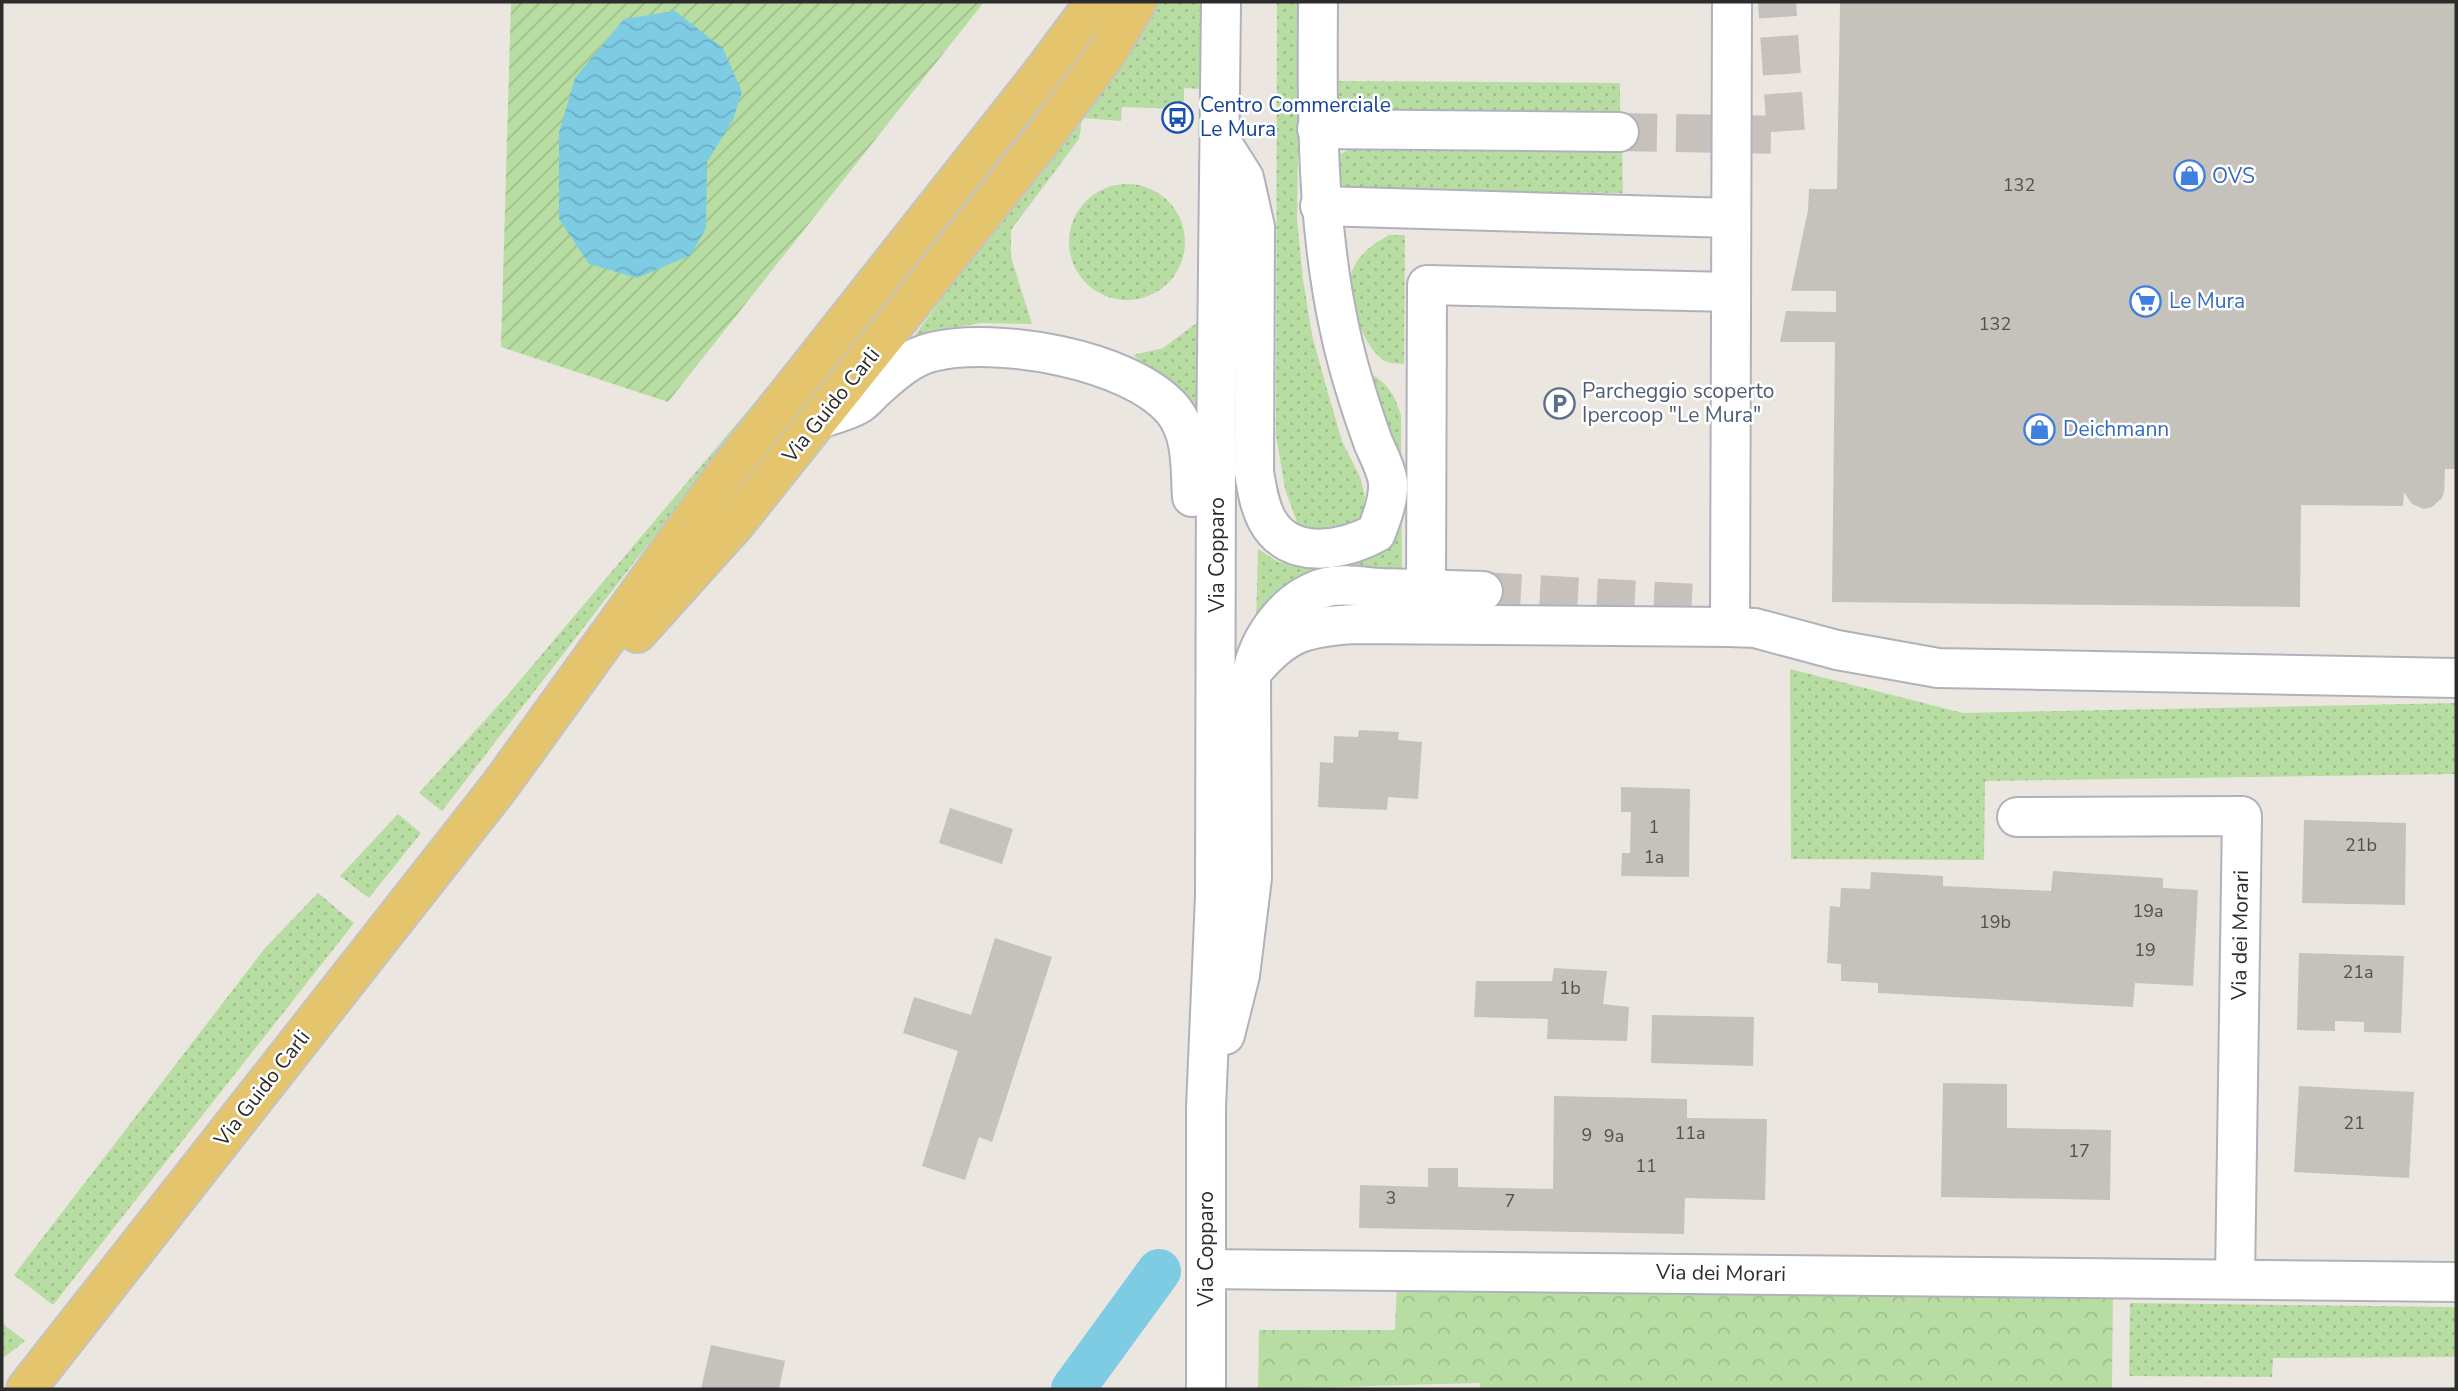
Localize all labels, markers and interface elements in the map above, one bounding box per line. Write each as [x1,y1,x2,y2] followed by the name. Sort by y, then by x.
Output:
[1200,91,1391,143] place label: Centro Commerciale Le Mura
[1160,100,1194,134] bus stop icon: Centro Commerciale Le Mura
[2172,159,2206,193] shop icon: OVS
[2212,162,2255,190] place label: OVS
[2003,173,2035,197] house number: 132
[2129,284,2163,318] supermarket icon: Le Mura
[2169,287,2245,315] place label: Le Mura
[1979,312,2011,336] house number: 132
[775,342,886,469] street label: Via Guido Carli
[1582,377,1774,429] place label: Parcheggio scoperto Ipercoop "Le Mura"
[1542,386,1576,420] parking icon: Parcheggio scoperto Ipercoop "Le Mura"
[2023,412,2057,446] shop icon: Deichmann
[2063,415,2169,443] place label: Deichmann
[1203,497,1231,614] street label: Via Copparo
[1649,815,1659,839] house number: 1
[2345,833,2377,857] house number: 21b
[1644,845,1664,869] house number: 1a
[2225,870,2255,1001] street label: Via dei Morari
[2132,899,2164,923] house number: 19a
[1979,910,2011,934] house number: 19b
[2134,938,2156,962] house number: 19
[2342,960,2374,984] house number: 21a
[1559,976,1581,1000] house number: 1b
[207,1024,316,1153] street label: Via Guido Carli
[2343,1111,2365,1135] house number: 21
[1674,1121,1706,1145] house number: 11a
[1582,1123,1592,1147] house number: 9
[1604,1124,1624,1148] house number: 9a
[2068,1139,2090,1163] house number: 17
[1635,1154,1657,1178] house number: 11
[1386,1186,1396,1210] house number: 3
[1505,1189,1515,1213] house number: 7
[1192,1191,1220,1308] street label: Via Copparo
[1655,1258,1786,1288] street label: Via dei Morari

